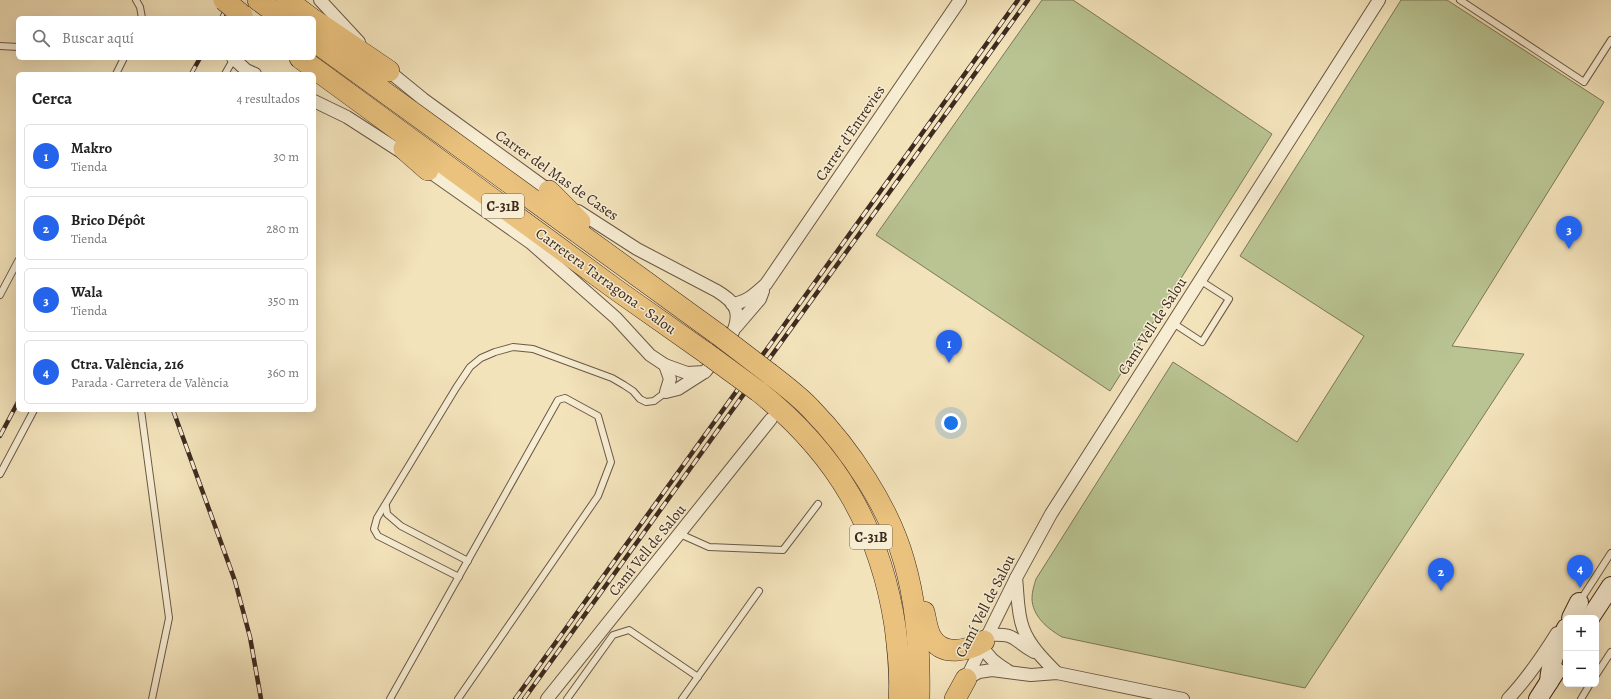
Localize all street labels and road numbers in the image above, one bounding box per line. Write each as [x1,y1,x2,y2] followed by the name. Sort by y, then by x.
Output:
[811,81,889,185] street label: Carrer d'Entrevies
[491,125,623,225] street label: Carrer del Mas de Cases
[482,194,524,218] road number: C-31B
[532,223,681,339] street label: Carretera Tarragona - Salou
[1113,273,1192,379] street label: Camí Vell de Salou
[604,499,691,600] street label: Camí Vell de Salou
[850,525,892,549] road number: C-31B
[950,550,1020,661] street label: Camí Vell de Salou

